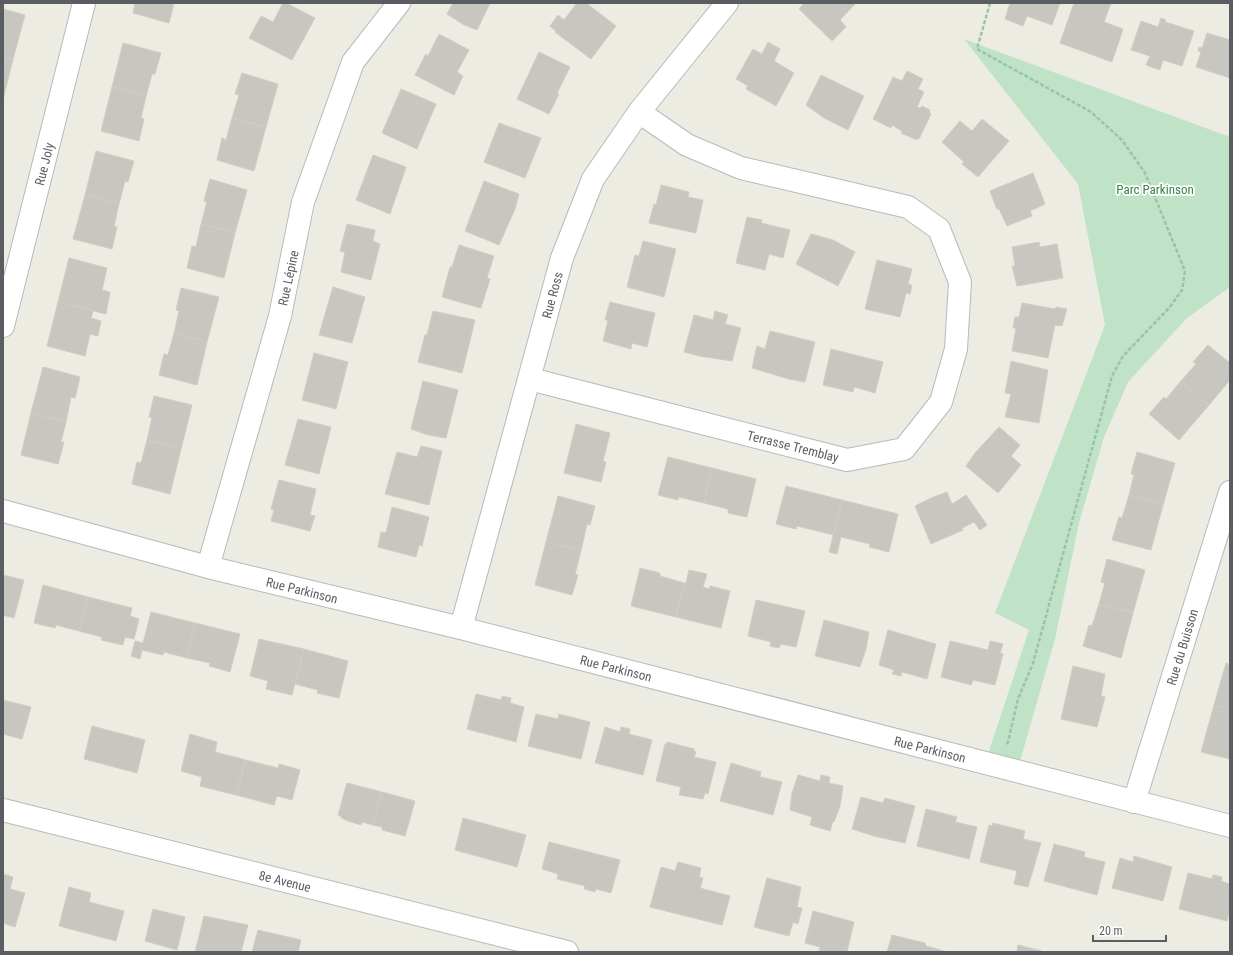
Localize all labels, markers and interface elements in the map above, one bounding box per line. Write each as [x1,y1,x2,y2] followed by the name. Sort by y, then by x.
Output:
[32,141,57,187] street label: Rue Joly
[1116,182,1194,197] park label: Parc Parkinson
[275,249,302,307] street label: Rue Lépine
[539,270,566,320] street label: Rue Ross
[746,428,841,465] street label: Terrasse Tremblay
[264,574,339,607] street label: Rue Parkinson
[1164,607,1201,687] street label: Rue du Buisson
[578,652,653,685] street label: Rue Parkinson
[892,733,967,766] street label: Rue Parkinson
[257,868,312,895] street label: 8e Avenue
[1093,917,1166,943] scale bar
[1099,924,1123,938] text: 20 m

